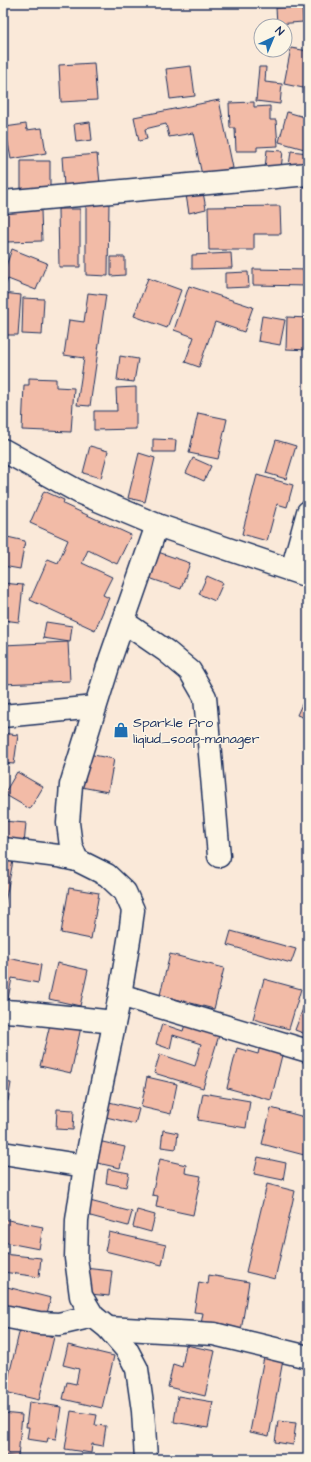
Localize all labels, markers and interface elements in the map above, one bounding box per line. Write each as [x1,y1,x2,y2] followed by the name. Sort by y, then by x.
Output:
[253,18,293,58] north arrow
[272,23,287,39] text: N
[133,713,260,749] place label: Sparkle Pro liqiud_soap-manager
[112,721,130,739] shop icon: Sparkle Pro liqiud_soap-manager

